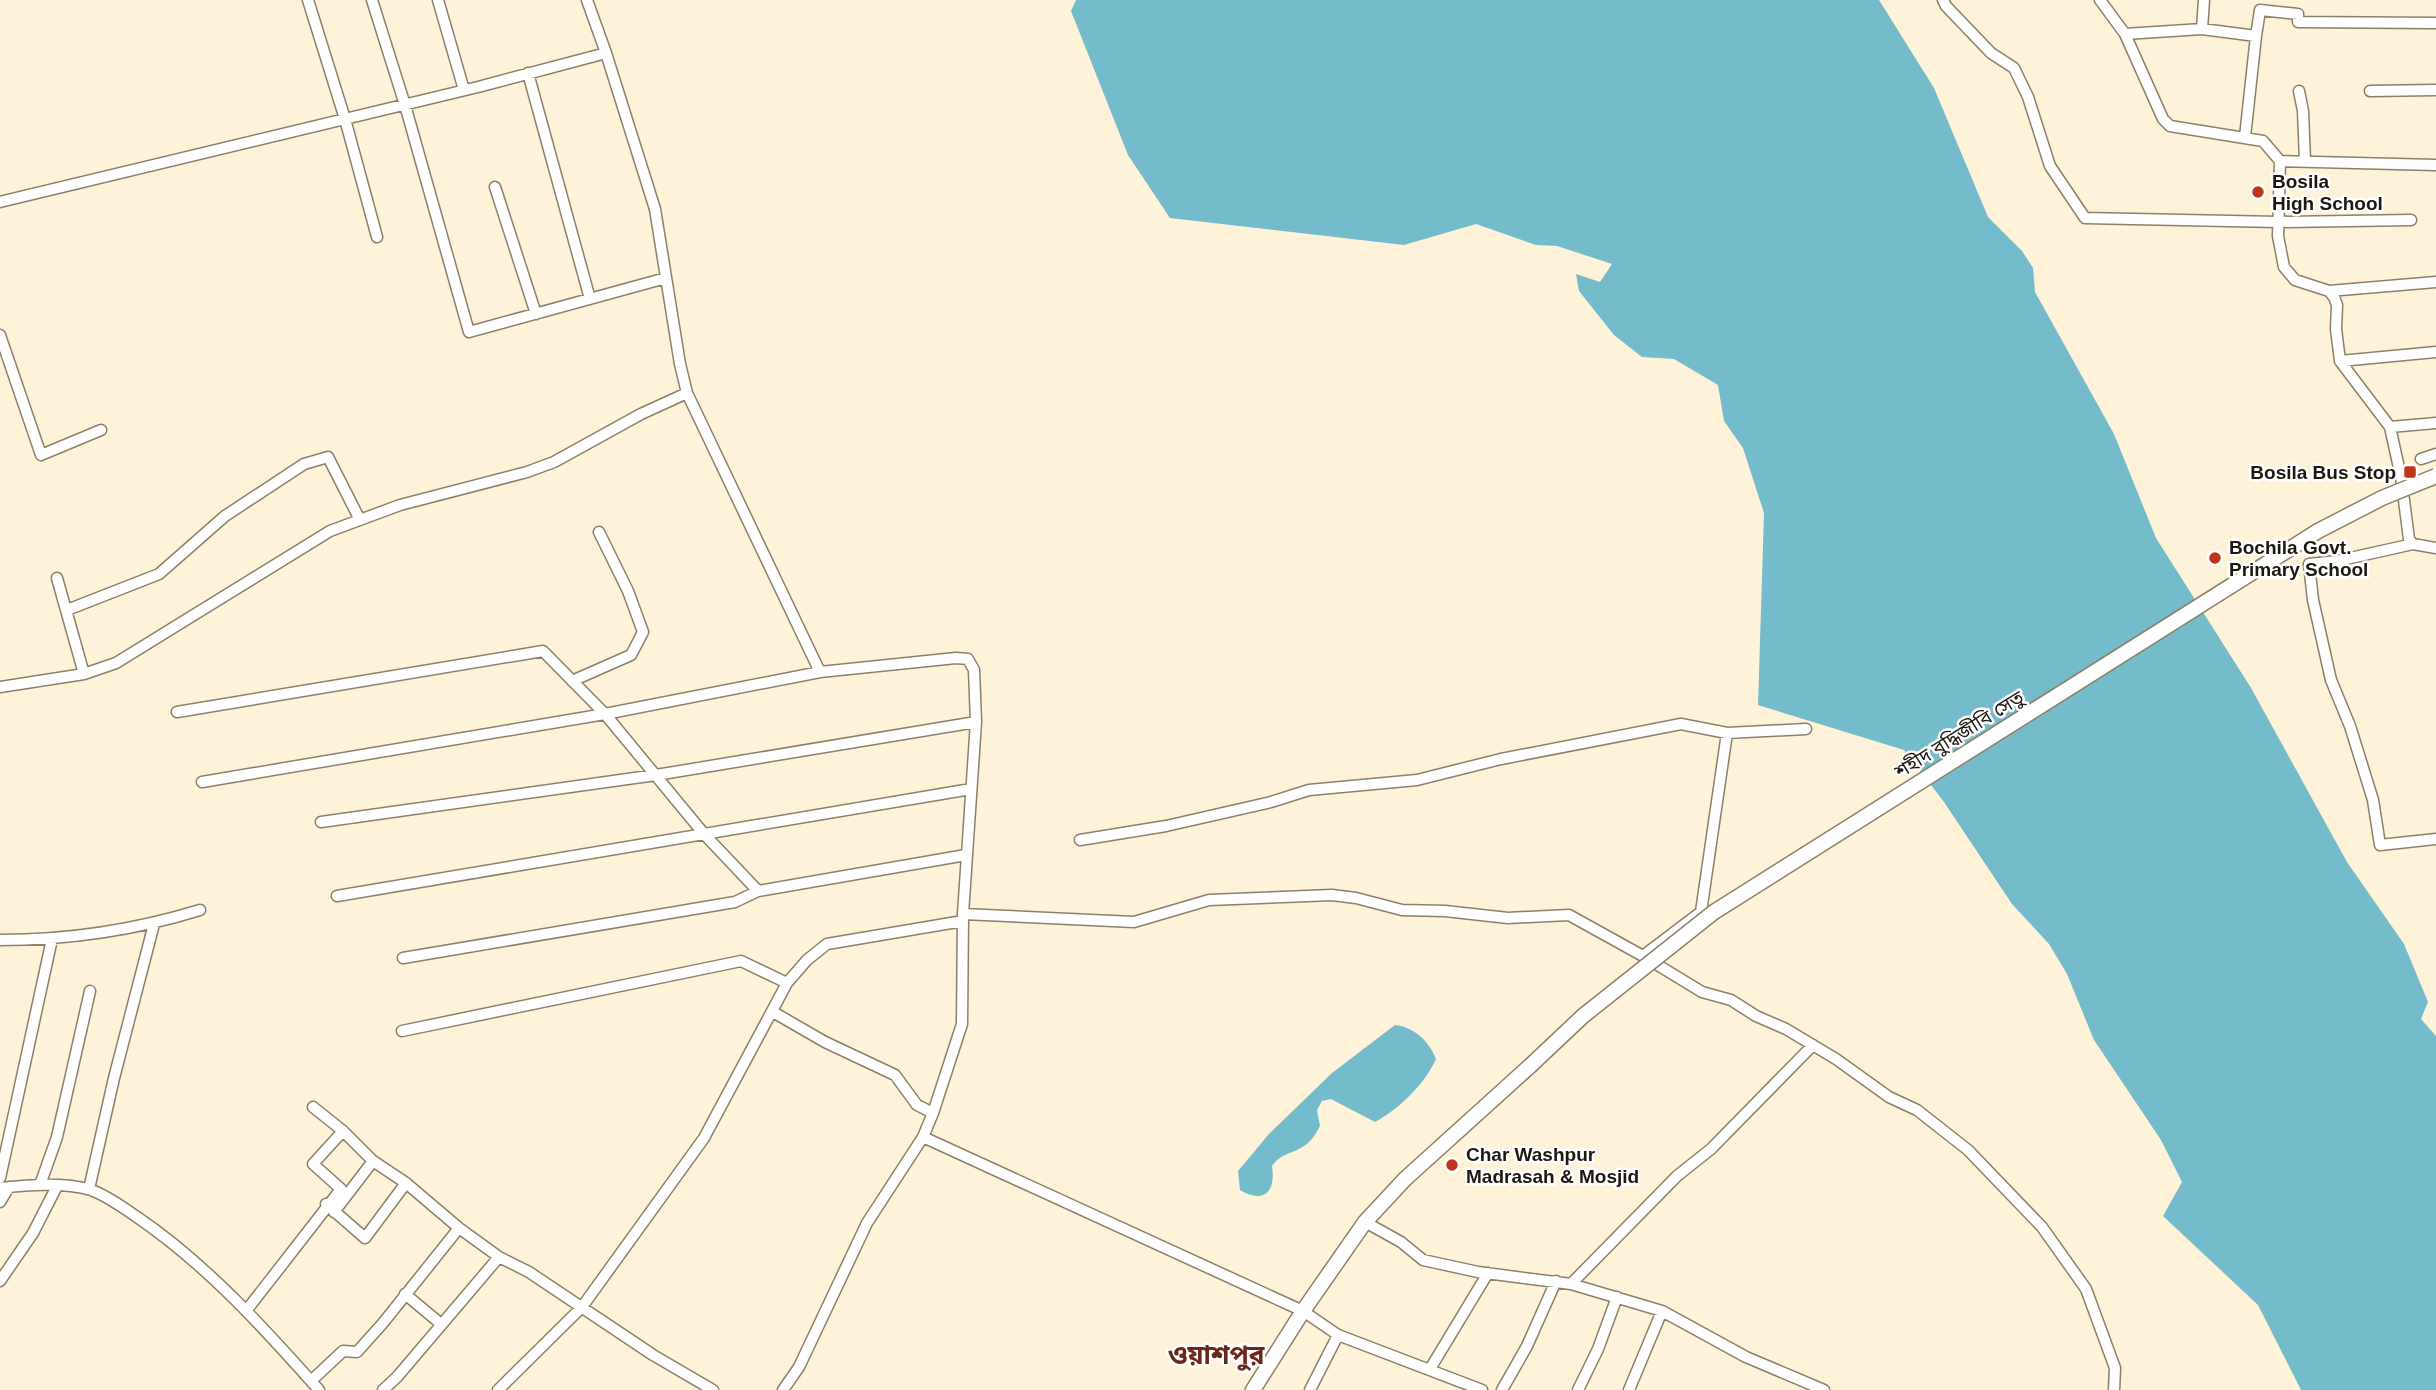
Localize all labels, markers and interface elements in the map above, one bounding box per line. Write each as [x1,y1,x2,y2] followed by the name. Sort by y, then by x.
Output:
[2272,171,2383,214] place label: Bosila High School
[2250,184,2266,200] marker: Bosila High School
[2250,462,2396,483] place label: Bosila Bus Stop
[2402,464,2418,480] marker: Bosila Bus Stop
[2229,537,2368,580] place label: Bochila Govt. Primary School
[2207,550,2223,566] marker: Bochila Govt. Primary School
[1890,685,2029,784] street label: শহীদ বুদ্ধিজীবি সেতু
[1466,1144,1639,1187] place label: Char Washpur Madrasah & Mosjid
[1444,1157,1460,1173] marker: Char Washpur Madrasah & Mosjid
[1168,1340,1265,1372] district label: ওয়াশপুর

